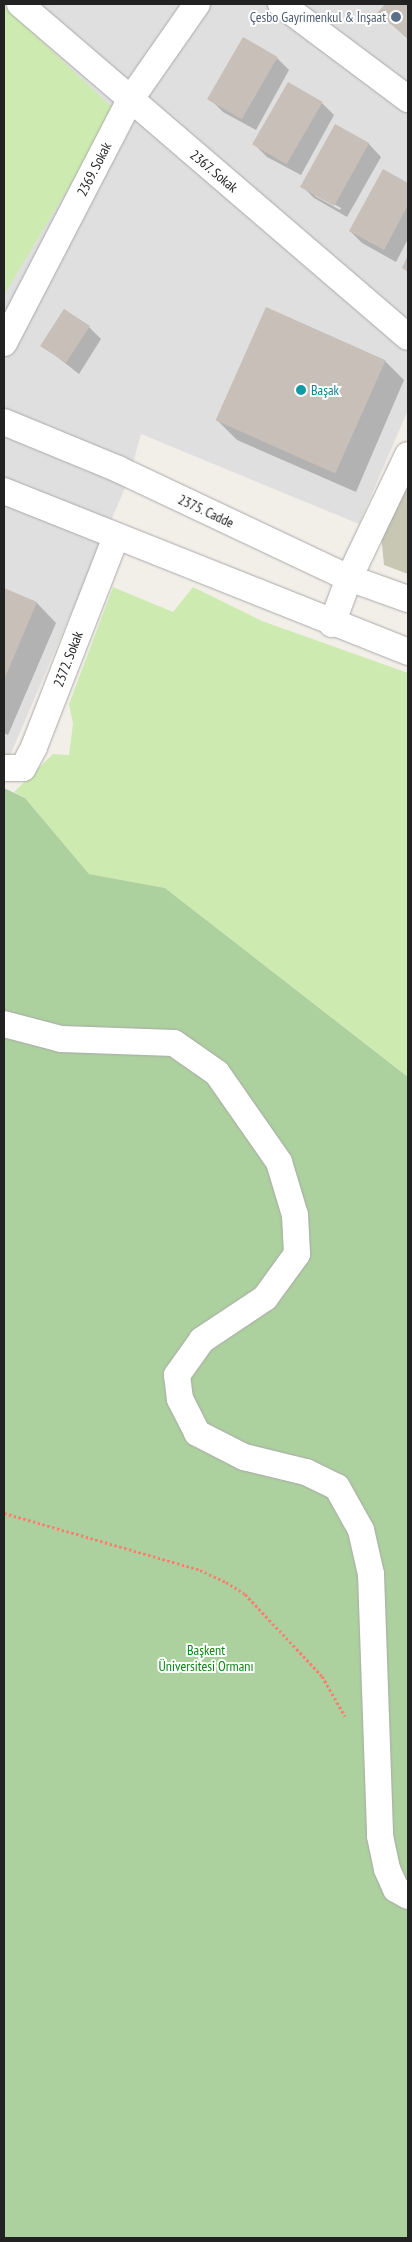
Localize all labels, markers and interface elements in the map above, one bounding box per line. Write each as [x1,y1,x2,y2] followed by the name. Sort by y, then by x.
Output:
[250,9,386,25] place label: Çesbo Gayrimenkul & İnşaat
[390,11,402,23] marker: Çesbo Gayrimenkul & İnşaat
[73,139,115,199] street label: 2369. Sokak
[186,146,242,196] street label: 2367. Sokak
[311,382,339,398] place label: Başak
[295,384,307,396] marker: Başak
[175,491,237,531] street label: 2375. Cadde
[50,628,86,690] street label: 2372. Sokak
[159,1642,253,1674] park label: Başkent Üniversitesi Ormanı

